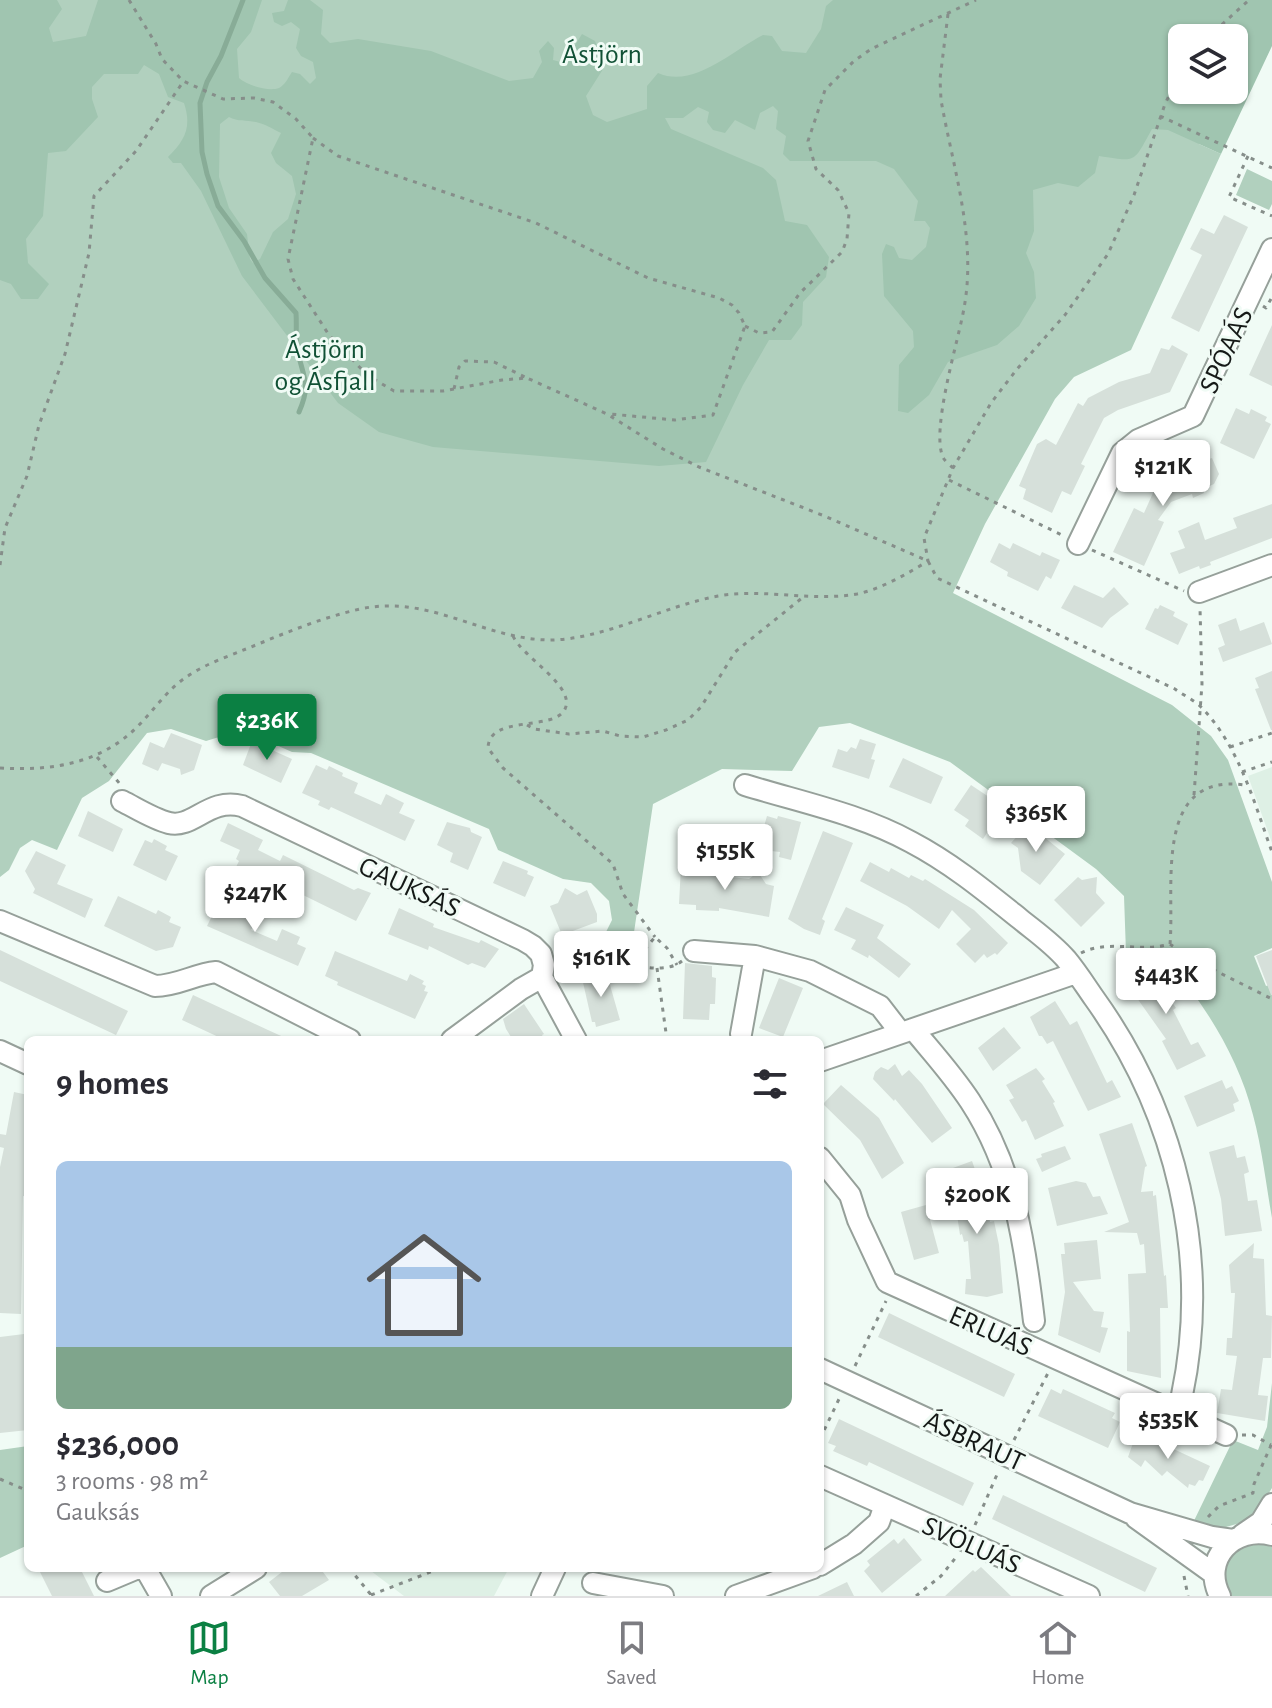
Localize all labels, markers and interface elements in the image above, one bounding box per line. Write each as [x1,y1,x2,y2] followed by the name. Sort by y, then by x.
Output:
[1168,24,1248,104] map controls
[1168,24,1248,104] button: layers
[562,38,642,69] park label: Ástjörn
[1192,303,1259,398] street label: SPÓAÁS
[274,333,376,396] park label: Ástjörn og Ásfjall
[1107,440,1219,508] pin: $121K
[1134,453,1192,479] text: $121K
[211,694,323,762] pin: $236K
[236,707,298,733] text: $236K
[980,786,1092,854] pin: $365K
[1005,799,1067,825] text: $365K
[669,824,781,892] pin: $155K
[696,837,754,863] text: $155K
[354,850,465,923] street label: GAUKSÁS
[199,866,311,934] pin: $247K
[223,879,287,905] text: $247K
[545,931,657,999] pin: $161K
[572,944,630,970] text: $161K
[1110,948,1222,1016] pin: $443K
[1134,961,1198,987] text: $443K
[748,1062,792,1106] icon: filters
[56,1067,169,1101] text: 9 homes
[921,1168,1033,1236] pin: $200K
[944,1181,1010,1207] text: $200K
[352,1213,496,1357] icon: home
[945,1299,1037,1362] street label: ERLUÁS
[1112,1393,1224,1461] pin: $535K
[920,1404,1030,1477] street label: ÁSBRAUT
[1138,1406,1198,1432] text: $535K
[56,1428,179,1462] text: $236,000
[56,1468,208,1494] text: 3 rooms · 98 m²
[56,1499,140,1525] text: Gauksás
[918,1509,1026,1580] street label: SVÖLUÁS
[187,1616,231,1690] tab: Map
[606,1616,657,1690] tab: Saved
[1032,1616,1085,1690] tab: Home

